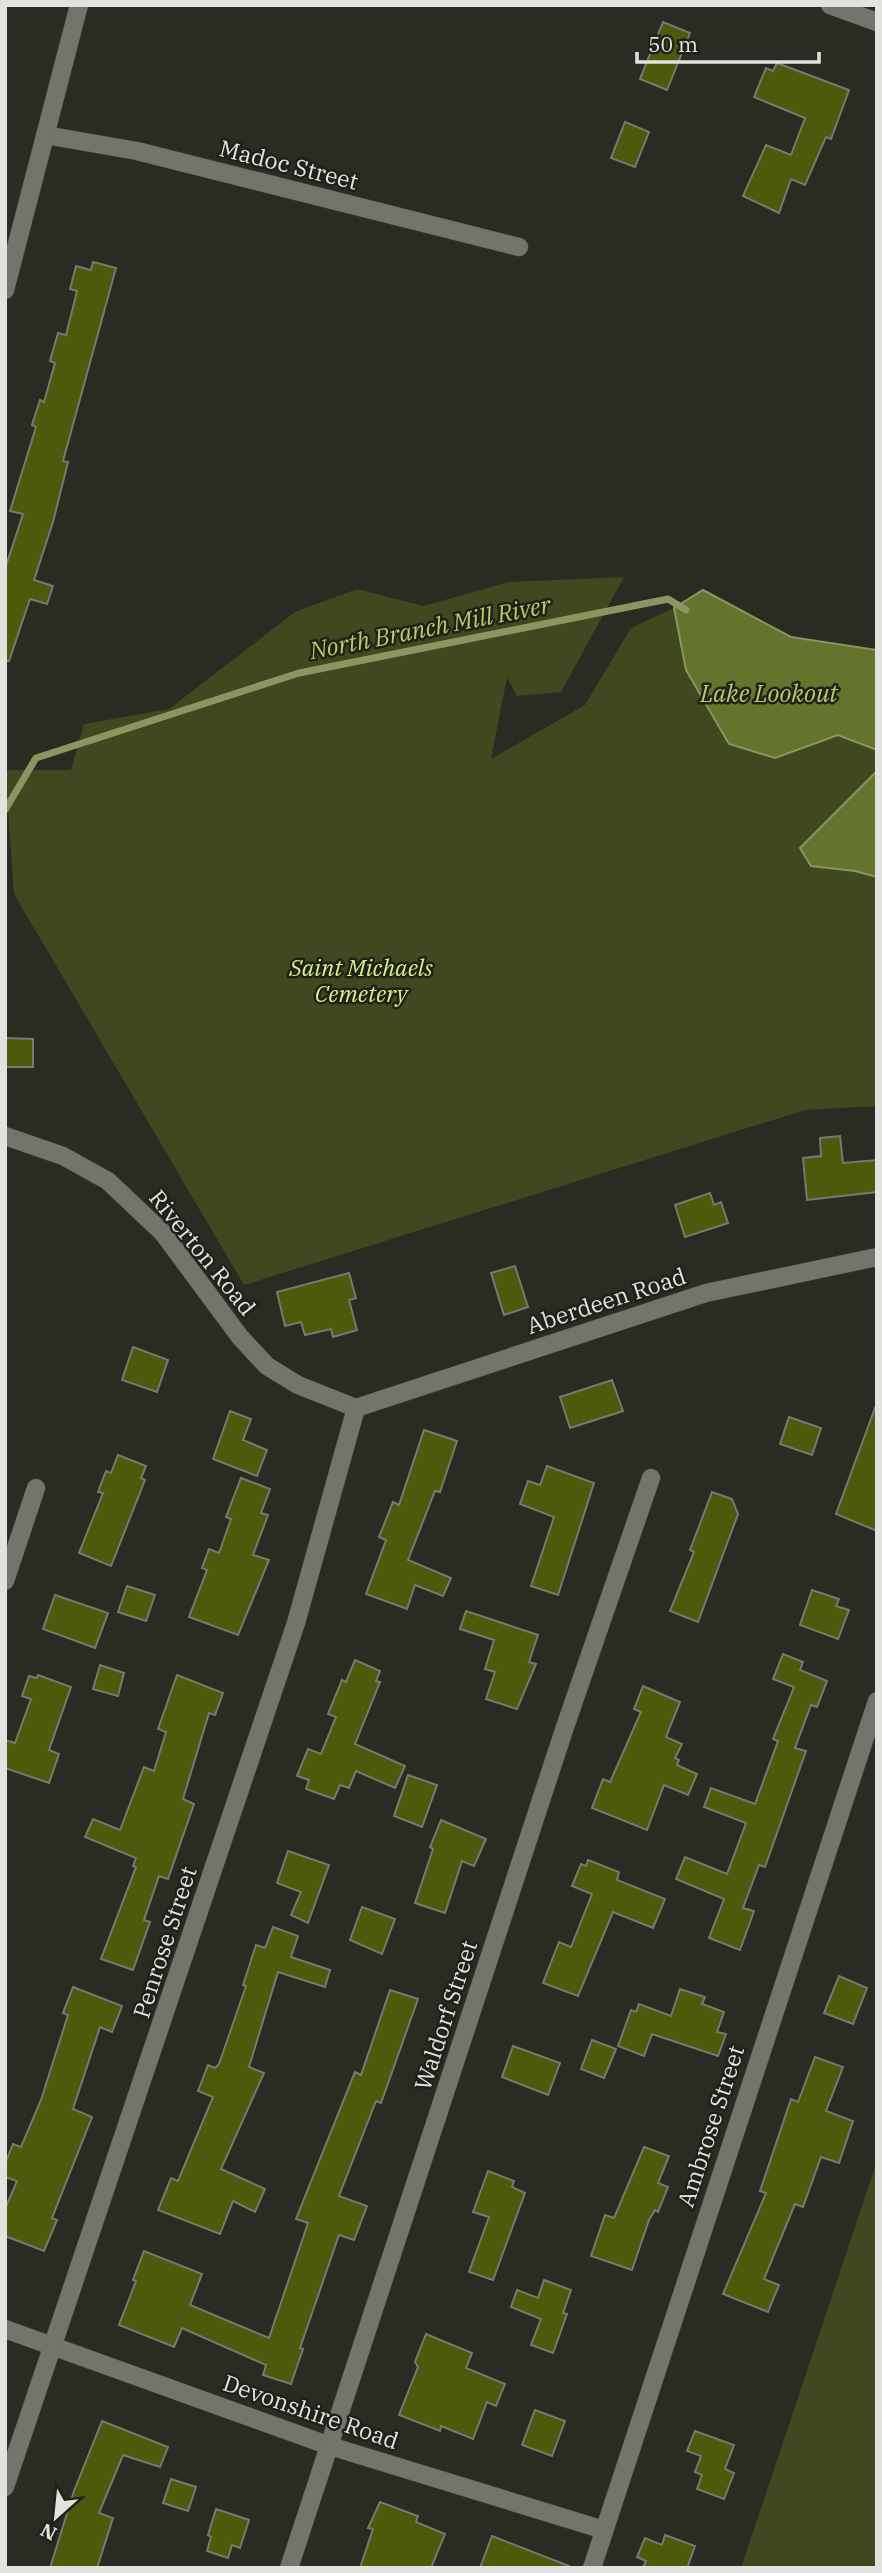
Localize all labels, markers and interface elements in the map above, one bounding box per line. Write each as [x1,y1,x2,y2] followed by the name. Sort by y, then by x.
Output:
[637,21,819,65] scale bar
[648,30,698,58] text: 50 m
[217,132,361,196] street label: Madoc Street
[306,588,555,666] water label: North Branch Mill River
[699,677,839,709] water label: Lake Lookout
[288,952,433,1008] park label: Saint Michaels Cemetery
[143,1183,263,1321] street label: Riverton Road
[523,1260,689,1340] street label: Aberdeen Road
[125,1862,203,2022] street label: Penrose Street
[407,1936,483,2094] street label: Waldorf Street
[670,2041,750,2211] street label: Ambrose Street
[219,2367,403,2455] street label: Devonshire Road
[21,2482,91,2552] north arrow
[36,2518,60,2546] text: N

